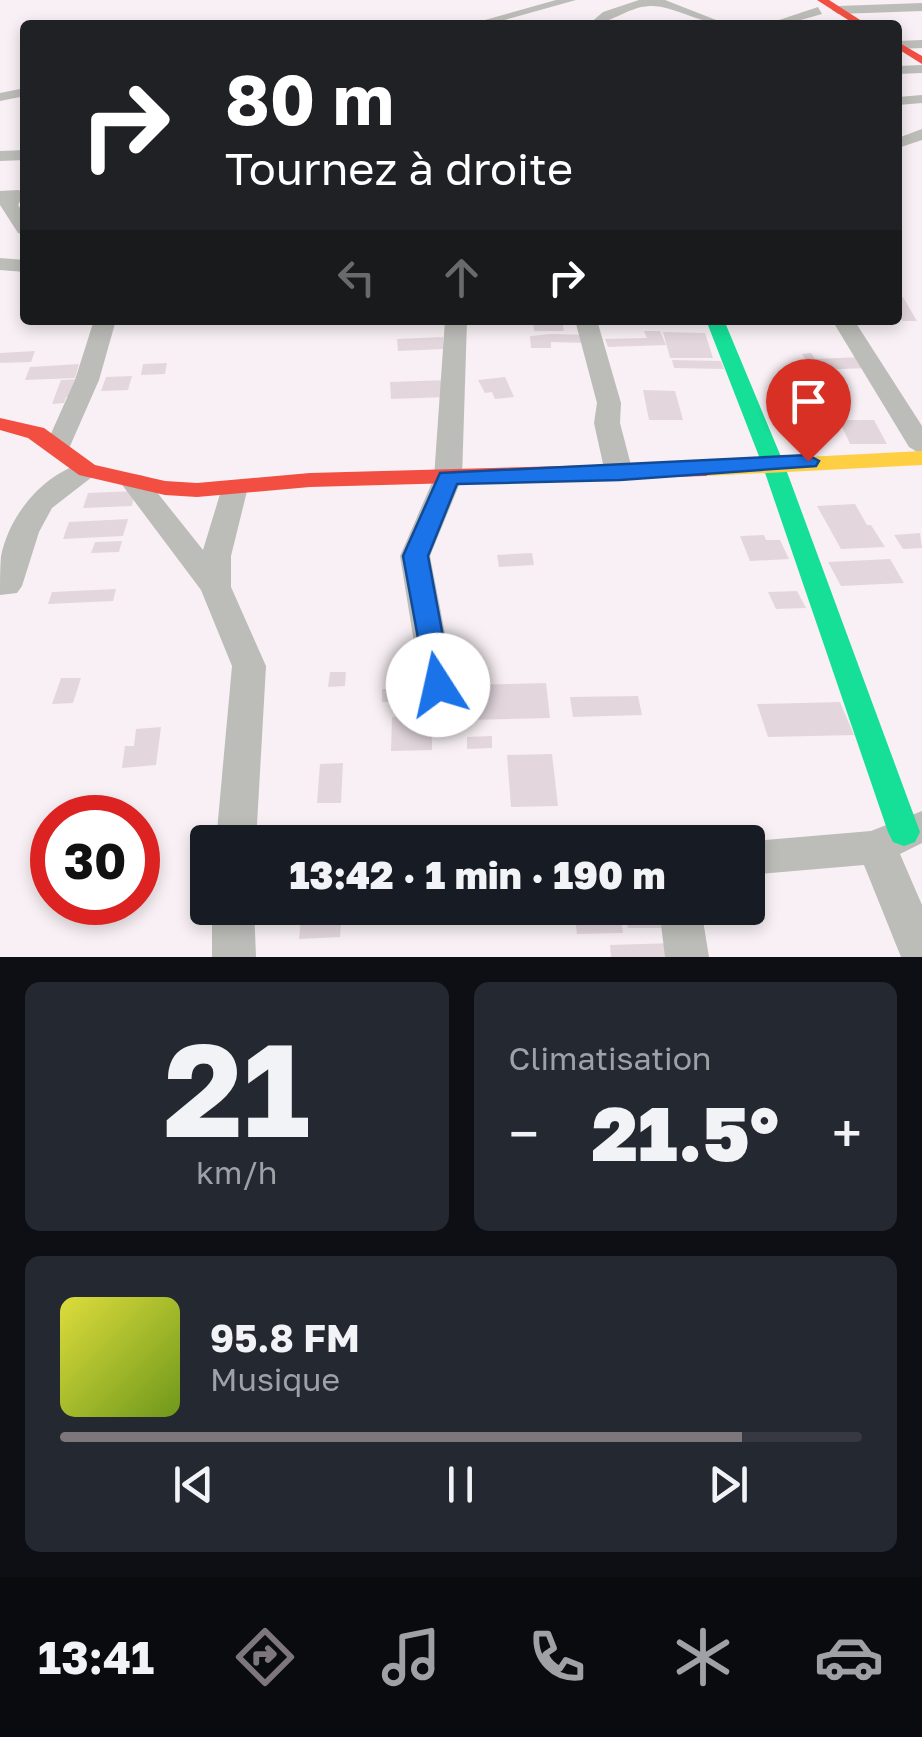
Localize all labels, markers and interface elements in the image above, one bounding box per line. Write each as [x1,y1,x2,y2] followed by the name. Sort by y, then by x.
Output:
[225,56,394,140] text: 80 m
[60,60,190,190] icon: right
[225,141,573,195] text: Tournez à droite
[329,250,384,305] icon: left
[434,250,489,305] icon: ahead
[539,250,594,305] icon: right
[766,359,851,462] pin
[781,374,836,429] icon: arrive
[386,633,490,737] position arrow
[30,795,160,925] speed limit sign: 30
[289,852,666,897] text: 13:42 · 1 min · 190 m
[164,1010,310,1166] text: 21
[509,1039,712,1077] text: Climatisation
[592,1087,779,1178] text: 21.5°
[509,1100,539,1166] text: −
[832,1100,862,1166] text: +
[196,1153,277,1191] text: km/h
[210,1315,360,1360] text: 95.8 FM
[210,1360,340,1398] text: Musique
[166,1457,221,1512] icon: previous
[433,1457,488,1512] icon: pause
[701,1457,756,1512] icon: next
[230,1622,300,1692] icon: directions
[376,1622,446,1692] icon: music
[522,1622,592,1692] icon: phone
[668,1622,738,1692] icon: climate
[814,1622,884,1692] icon: car
[38,1630,154,1684] text: 13:41

